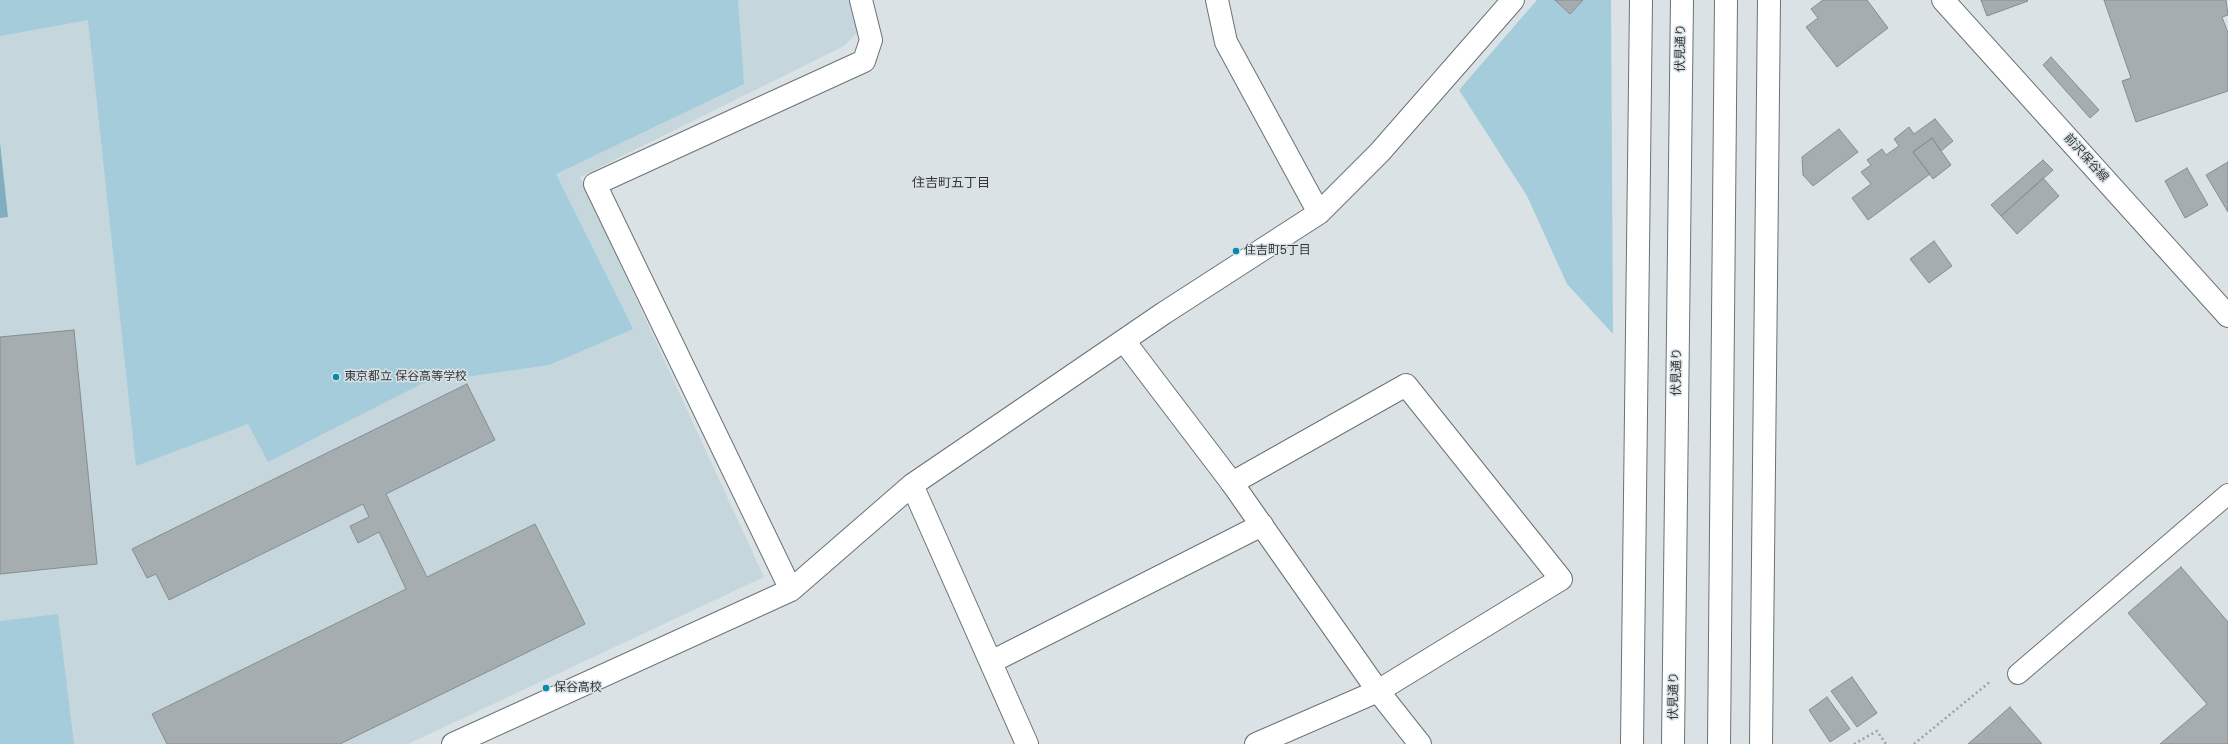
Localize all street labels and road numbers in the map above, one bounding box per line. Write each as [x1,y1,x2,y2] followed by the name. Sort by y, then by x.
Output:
[1673,24,1689,72] street label: 伏見通り
[2061,131,2111,185] street label: 前沢保谷線
[1669,348,1685,396] street label: 伏見通り
[1666,672,1682,720] street label: 伏見通り

